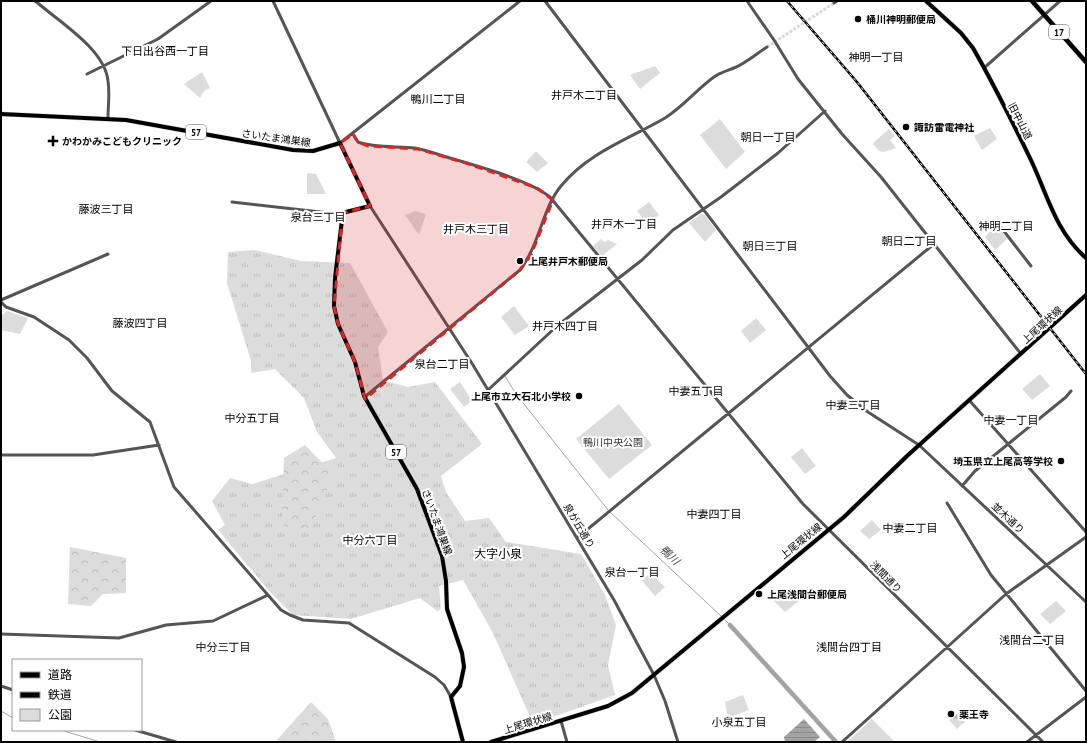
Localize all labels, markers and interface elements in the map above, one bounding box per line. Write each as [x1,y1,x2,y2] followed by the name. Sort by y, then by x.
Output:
[866,13,936,26] place label: 桶川神明郵便局
[853,14,863,24] marker: 桶川神明郵便局
[1049,25,1069,39] road number: 17
[121,44,209,58] district label: 下日出谷西一丁目
[849,50,904,64] district label: 神明一丁目
[551,88,617,102] district label: 井戸木二丁目
[411,92,466,106] district label: 鴨川二丁目
[1005,100,1035,142] street label: 旧中山道
[914,121,975,134] place label: 諏訪雷電神社
[901,122,911,132] marker: 諏訪雷電神社
[186,125,206,139] road number: 57
[241,127,311,149] street label: さいたま鴻巣線
[741,130,796,144] district label: 朝日一丁目
[47,135,59,147] marker: かわかみこどもクリニック
[62,135,182,148] place label: かわかみこどもクリニック
[79,202,134,216] district label: 藤波三丁目
[291,210,346,224] district label: 泉台三丁目
[591,217,657,231] district label: 井戸木一丁目
[979,219,1034,233] district label: 神明二丁目
[443,222,509,236] district label: 井戸木三丁目
[882,234,937,248] district label: 朝日二丁目
[743,239,798,253] district label: 朝日三丁目
[528,255,608,268] place label: 上尾井戸木郵便局
[515,256,525,266] marker: 上尾井戸木郵便局
[1019,303,1065,347] street label: 上尾環状線
[113,316,168,330] district label: 藤波四丁目
[532,319,598,333] district label: 井戸木四丁目
[415,357,470,371] district label: 泉台二丁目
[669,384,724,398] district label: 中妻五丁目
[471,390,571,403] place label: 上尾市立大石北小学校
[574,391,584,401] marker: 上尾市立大石北小学校
[826,398,881,412] district label: 中妻三丁目
[225,411,280,425] district label: 中分五丁目
[984,413,1039,427] district label: 中妻一丁目
[583,436,643,449] park label: 鴨川中央公園
[386,445,406,459] road number: 57
[953,455,1053,468] place label: 埼玉県立上尾高等学校
[1056,456,1066,466] marker: 埼玉県立上尾高等学校
[419,487,455,557] street label: さいたま鴻巣線
[989,500,1027,536] street label: 並木通り
[561,501,597,551] street label: 泉が丘通り
[687,507,742,521] district label: 中妻四丁目
[777,520,825,562] street label: 上尾環状線
[883,521,938,535] district label: 中妻二丁目
[343,533,398,547] district label: 中分六丁目
[657,542,684,568] water label: 鴨川
[474,546,522,561] district label: 大字小泉
[867,558,905,596] street label: 浅間通り
[605,565,660,579] district label: 泉台一丁目
[767,588,847,601] place label: 上尾浅間台郵便局
[754,589,764,599] marker: 上尾浅間台郵便局
[999,633,1065,647] district label: 浅間台二丁目
[196,640,251,654] district label: 中分三丁目
[816,640,882,654] district label: 浅間台四丁目
[12,659,142,731] legend
[48,667,72,682] text: 道路
[48,687,72,702] text: 鉄道
[48,707,72,722] text: 公園
[959,708,989,721] place label: 薬王寺
[502,709,554,737] street label: 上尾環状線
[946,709,956,719] marker: 薬王寺
[712,715,767,729] district label: 小泉五丁目

